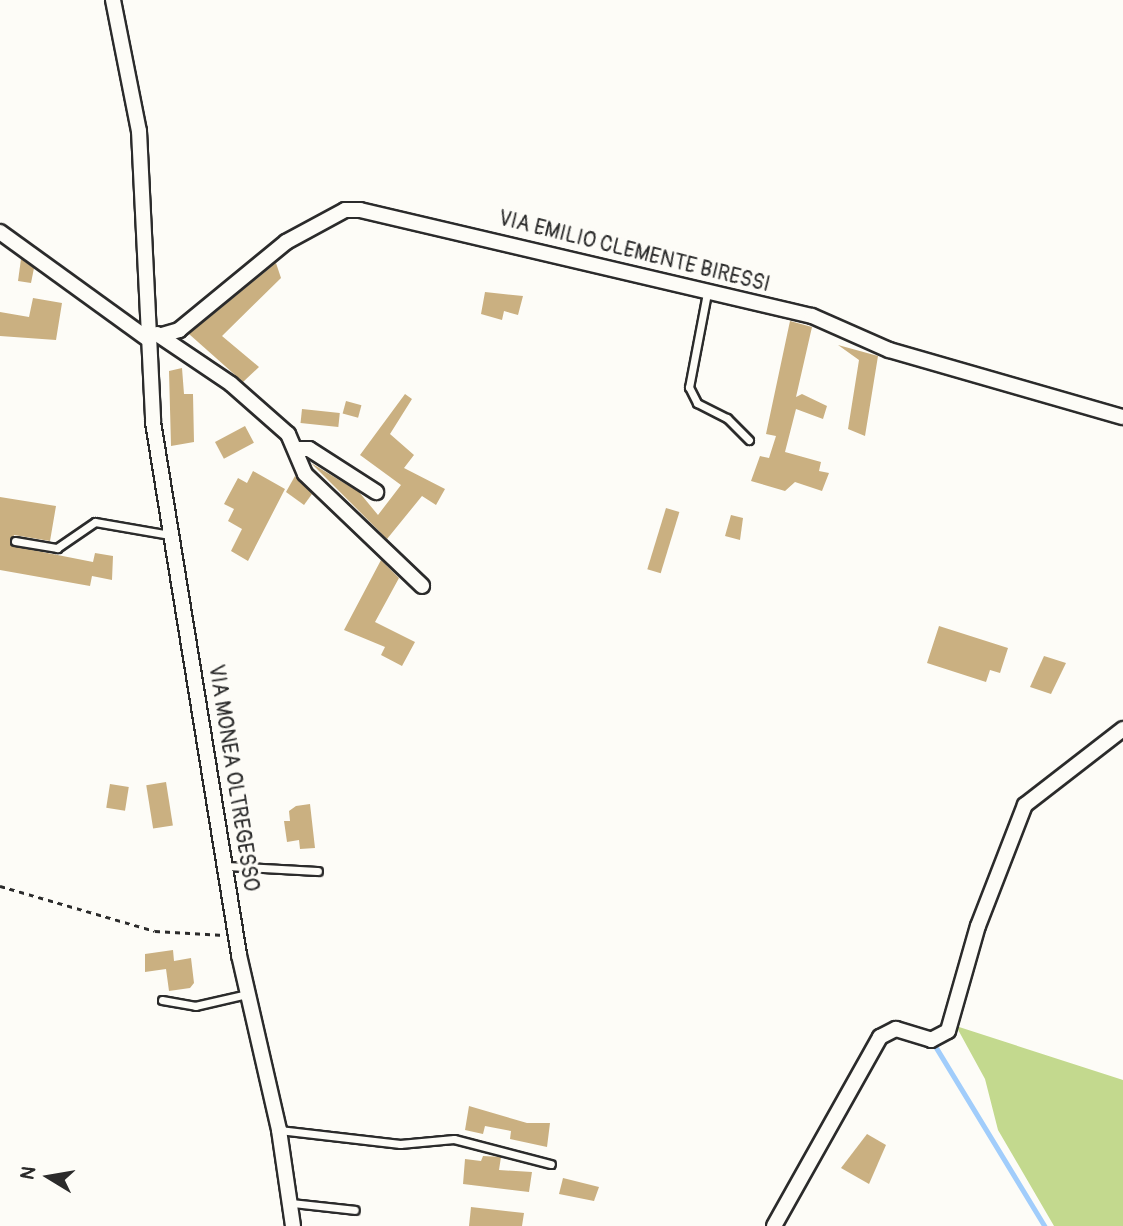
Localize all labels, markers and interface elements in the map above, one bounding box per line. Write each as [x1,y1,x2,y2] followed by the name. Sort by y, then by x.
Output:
[496,206,772,298] street label: VIA EMILIO CLEMENTE BIRESSI
[203,663,263,893] street label: VIA MONEA OLTREGESSO
[14,1142,84,1212] north arrow
[15,1164,41,1182] text: N

